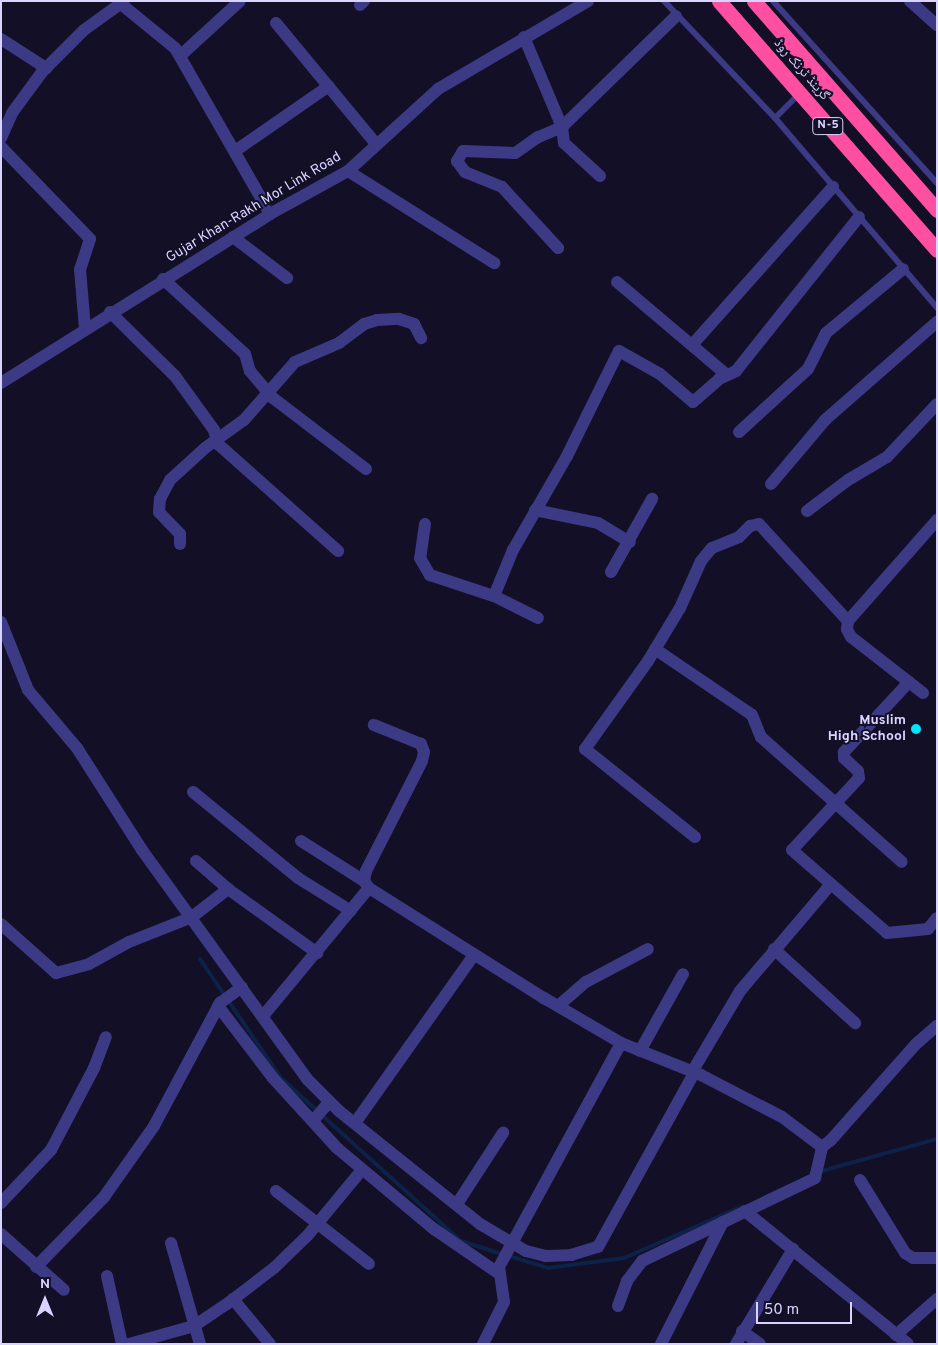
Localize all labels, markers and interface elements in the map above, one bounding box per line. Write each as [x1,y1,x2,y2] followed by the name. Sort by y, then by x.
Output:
[770,36,832,104] street label: گرینڈ ٹرنک روڈ
[812,116,844,136] road number: N-5
[163,149,345,267] street label: Gujar Khan-Rakh Mor Link Road
[828,713,906,746] place label: Muslim High School
[910,723,922,735] marker: Muslim High School
[20,1275,70,1325] north arrow
[40,1276,50,1293] text: N
[758,1292,854,1324] scale bar
[764,1301,799,1320] text: 50 m

